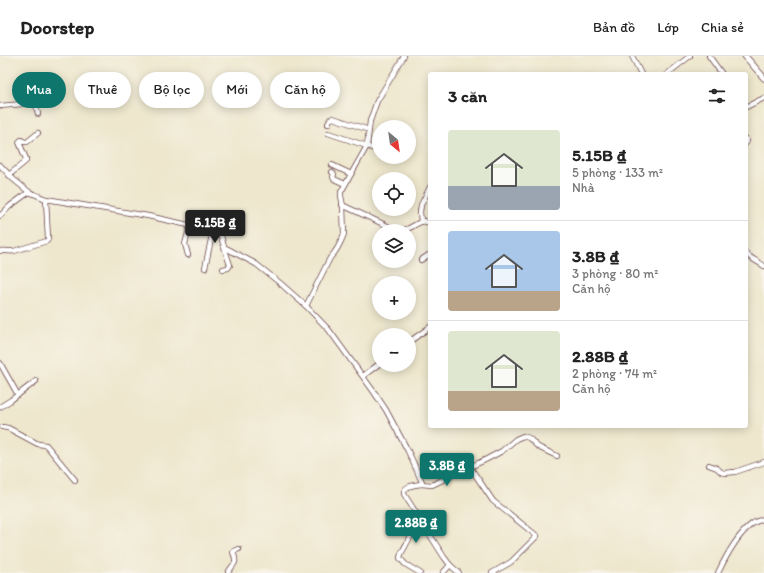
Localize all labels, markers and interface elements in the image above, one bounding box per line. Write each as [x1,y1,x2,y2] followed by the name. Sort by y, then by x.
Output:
[20,16,94,39] text: Doorstep
[593,19,635,36] text: Bản đồ
[657,19,679,36] text: Lớp
[701,19,744,36] text: Chia sẻ
[12,72,66,108] chip: Mua
[74,72,131,108] chip: Thuê
[139,72,204,108] chip: Bộ lọc
[212,72,262,108] chip: Mới
[270,72,340,108] chip: Căn hộ
[706,85,728,107] icon: filters
[448,86,487,106] text: 3 căn
[372,120,416,164] north arrow
[372,120,416,372] map controls
[572,145,626,165] text: 5.15B ₫
[480,146,528,194] icon: home
[572,165,663,180] text: 5 phòng · 133 m²
[372,172,416,216] button: locate
[572,180,595,195] text: Nhà
[178,210,252,244] pin: 5.15B ₫
[194,215,236,230] text: 5.15B ₫
[372,224,416,268] button: layers
[572,246,619,266] text: 3.8B ₫
[480,247,528,295] icon: home
[572,266,658,281] text: 3 phòng · 80 m²
[372,276,416,320] button: +
[572,281,611,296] text: Căn hộ
[372,328,416,372] button: −
[572,346,628,366] text: 2.88B ₫
[480,347,528,395] icon: home
[572,366,657,381] text: 2 phòng · 74 m²
[572,381,611,396] text: Căn hộ
[414,453,480,487] pin: 3.8B ₫
[429,458,465,473] text: 3.8B ₫
[379,510,453,544] pin: 2.88B ₫
[395,515,437,530] text: 2.88B ₫

